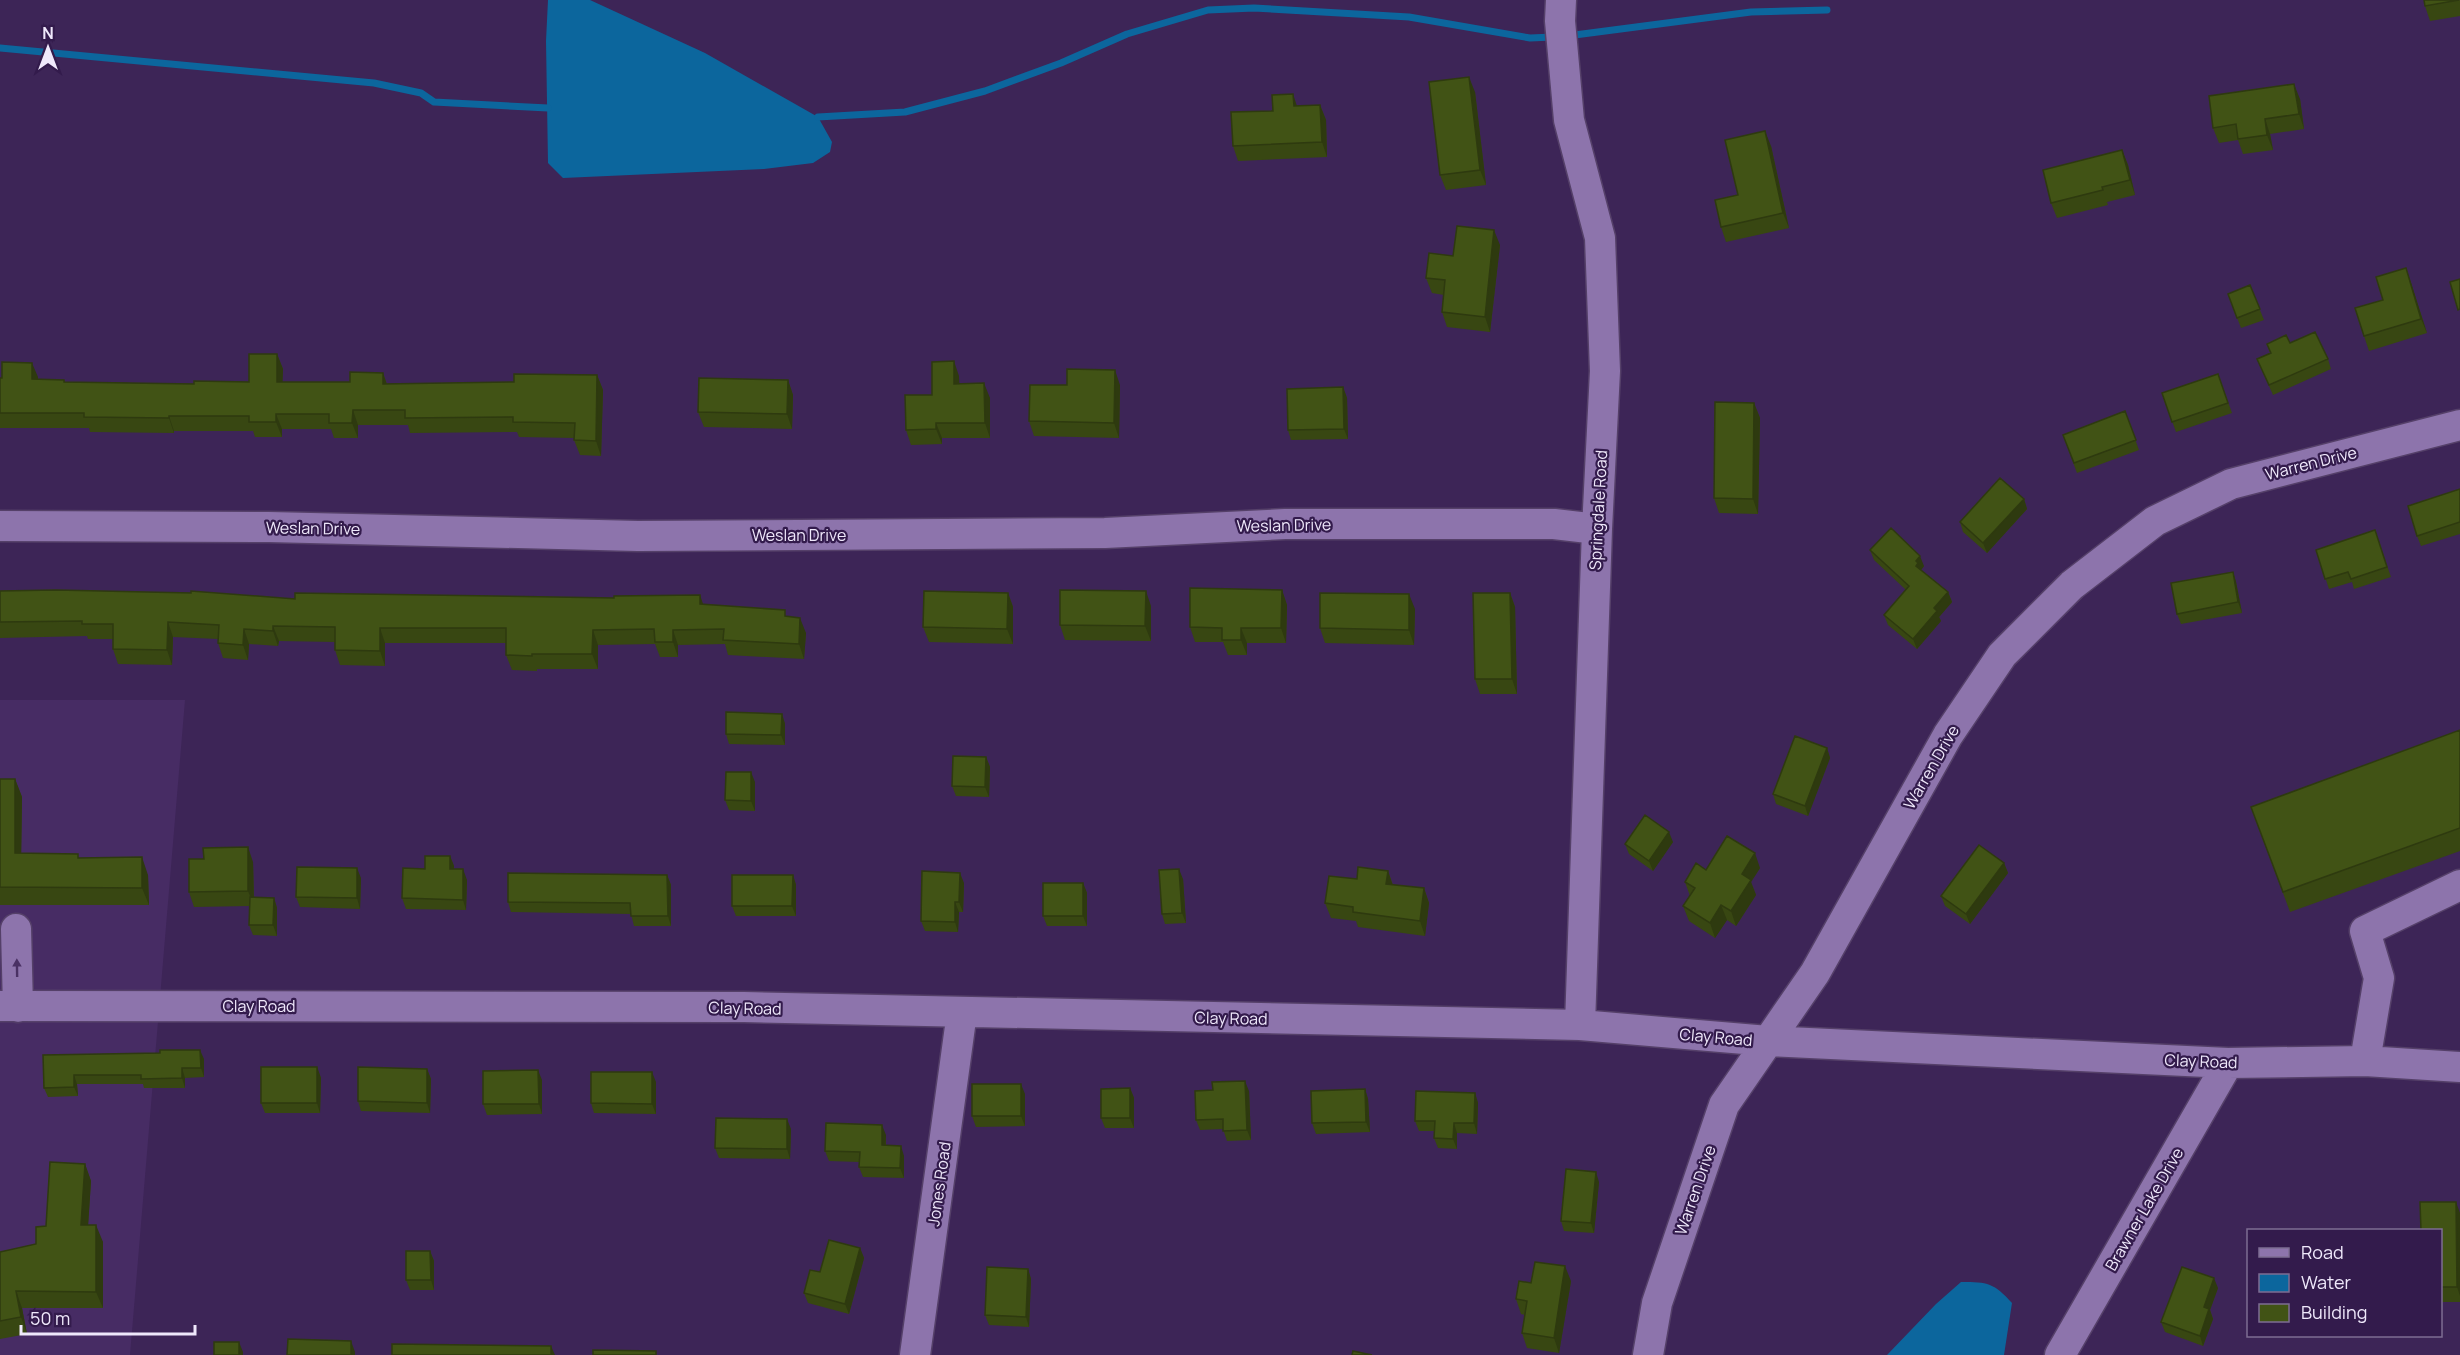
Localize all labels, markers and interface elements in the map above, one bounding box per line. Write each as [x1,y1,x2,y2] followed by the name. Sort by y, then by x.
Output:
[18,18,78,78] north arrow
[42,22,54,44] text: N
[2263,441,2359,485] street label: Warren Drive
[1584,449,1612,571] street label: Springdale Road
[1237,513,1331,537] street label: Weslan Drive
[266,516,360,540] street label: Weslan Drive
[752,524,846,546] street label: Weslan Drive
[1898,721,1964,813] street label: Warren Drive
[13,958,22,977] one-way arrow
[222,995,296,1017] street label: Clay Road
[708,996,782,1020] street label: Clay Road
[1194,1006,1268,1030] street label: Clay Road
[1679,1023,1753,1051] street label: Clay Road
[2164,1049,2238,1073] street label: Clay Road
[922,1140,956,1228] street label: Jones Road
[1669,1142,1721,1238] street label: Warren Drive
[2100,1143,2188,1275] street label: Brawner Lake Drive
[2247,1229,2442,1337] legend
[2301,1240,2344,1264] text: Road
[2301,1270,2351,1294] text: Water
[21,1298,195,1336] scale bar
[2301,1300,2367,1324] text: Building
[30,1306,70,1330] text: 50 m

